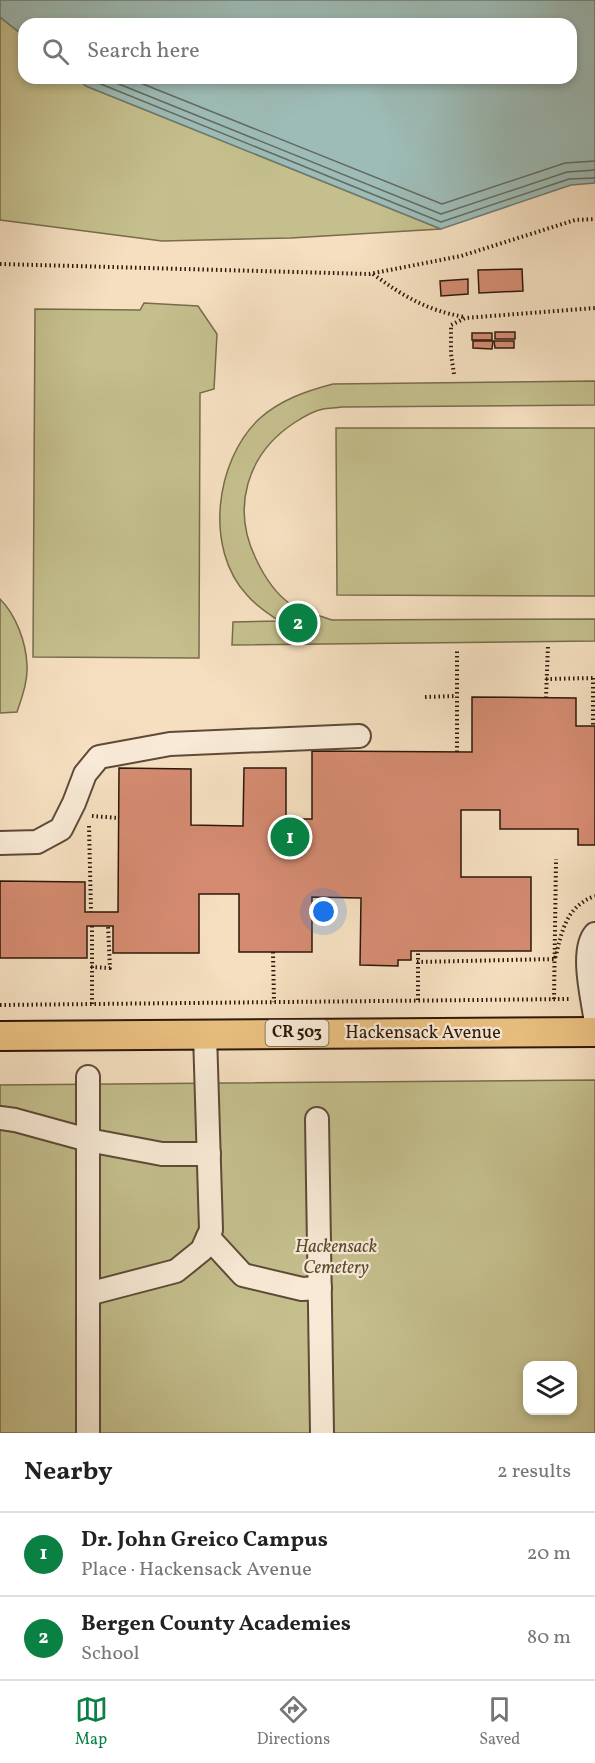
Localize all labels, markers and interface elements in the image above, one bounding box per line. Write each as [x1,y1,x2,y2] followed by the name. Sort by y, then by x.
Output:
[18,18,577,84] search box
[39,35,72,68] icon: search
[87,36,200,67] text: Search here
[278,600,318,646] pin: 2
[270,814,310,860] pin: 1
[309,897,338,926] your location
[266,1020,328,1046] road number: CR 503
[345,1021,501,1046] street label: Hackensack Avenue
[295,1235,377,1281] park label: Hackensack Cemetery
[523,1361,577,1415] map controls
[523,1361,577,1415] button: layers
[24,1454,113,1490] text: Nearby
[497,1458,571,1486] text: 2 results
[81,1525,328,1556] text: Dr. John Greico Campus
[39,1540,48,1568] text: 1
[527,1540,571,1568] text: 20 m
[81,1556,312,1584] text: Place · Hackensack Avenue
[81,1609,351,1640] text: Bergen County Academies
[38,1624,49,1652] text: 2
[527,1624,571,1652] text: 80 m
[81,1640,139,1668] text: School
[75,1693,108,1751] tab: Map
[257,1693,330,1751] tab: Directions
[479,1693,520,1751] tab: Saved

